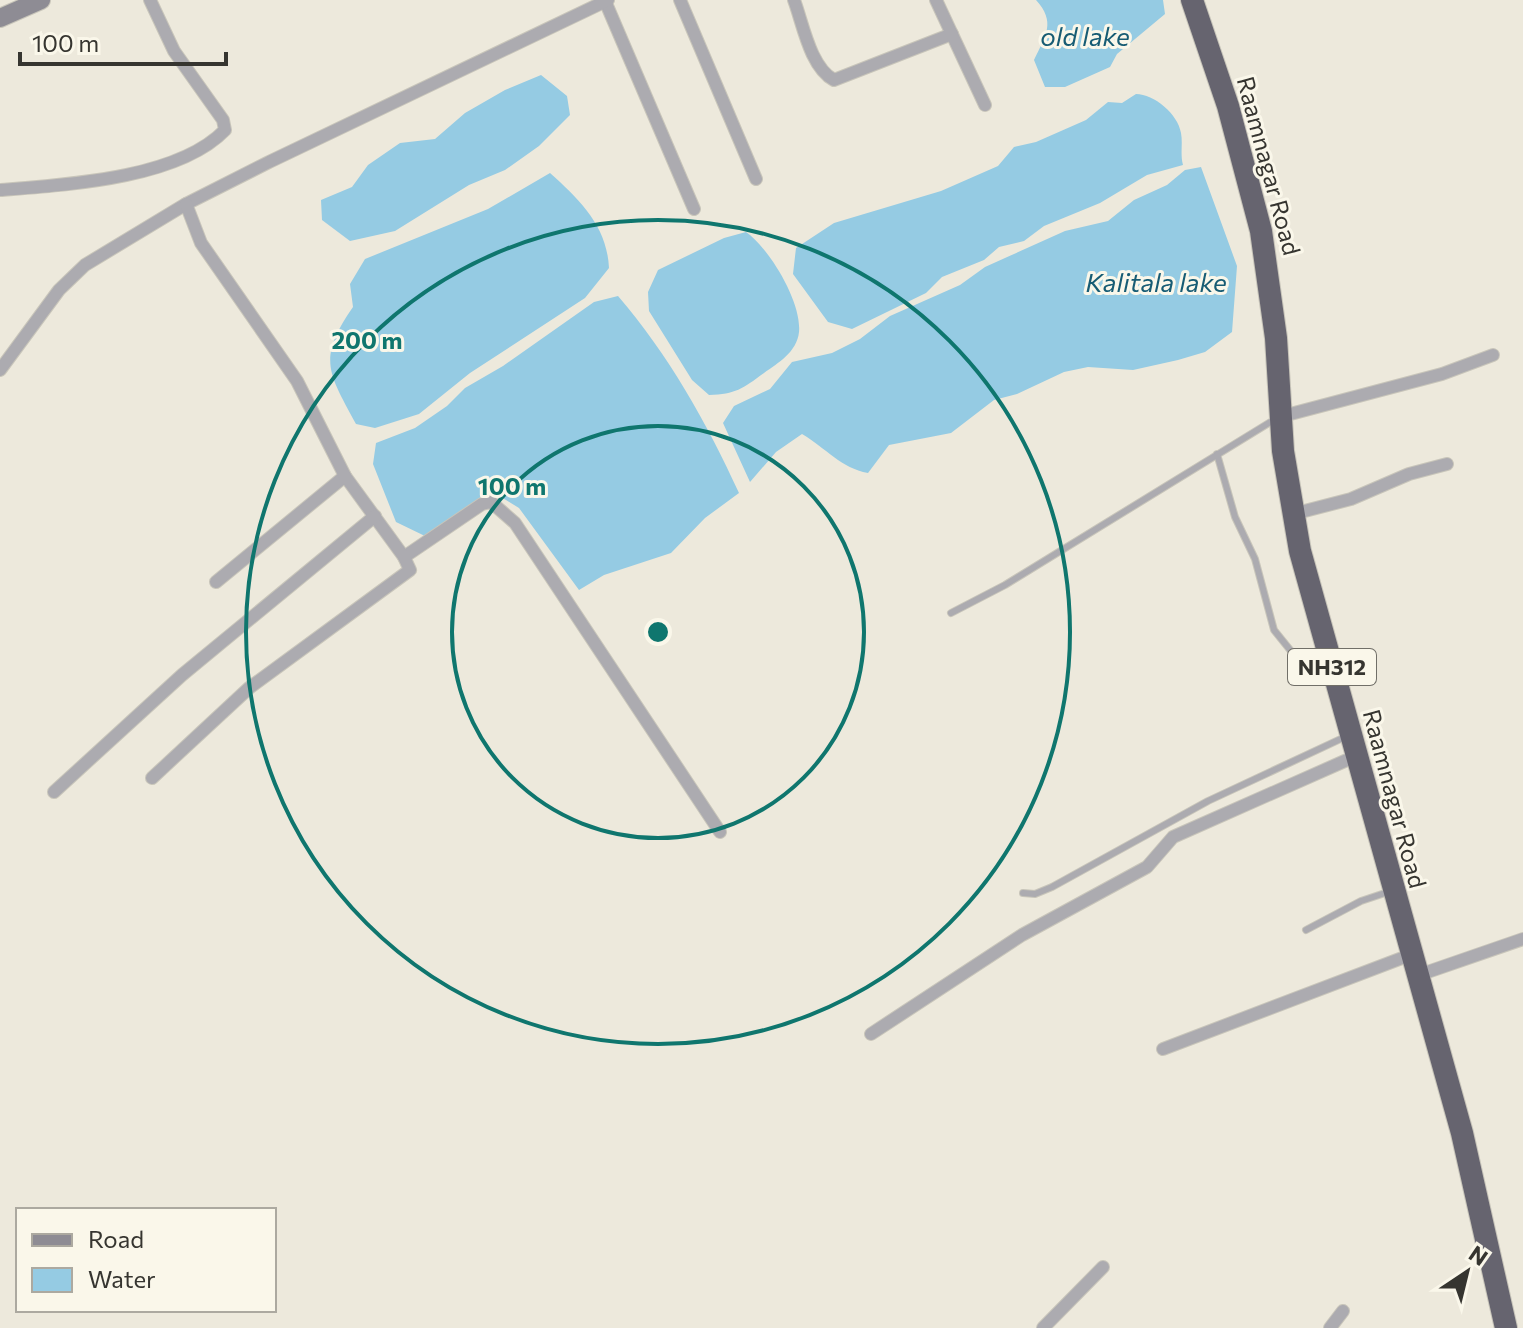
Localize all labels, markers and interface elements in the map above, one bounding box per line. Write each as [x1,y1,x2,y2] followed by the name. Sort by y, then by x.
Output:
[20,16,226,66] scale bar
[1040,20,1130,51] water label: old lake
[32,28,99,57] text: 100 m
[1232,73,1307,258] street label: Raamnagar Road
[1085,266,1227,297] water label: Kalitala lake
[332,325,402,354] text: 200 m
[478,471,546,500] text: 100 m
[644,618,672,646] centre of rings
[1288,649,1376,685] road number: NH312
[1358,706,1433,891] street label: Raamnagar Road
[16,1208,276,1312] legend
[88,1224,144,1253] text: Road
[1427,1232,1507,1312] north arrow
[1464,1239,1493,1271] text: N
[88,1264,156,1293] text: Water

